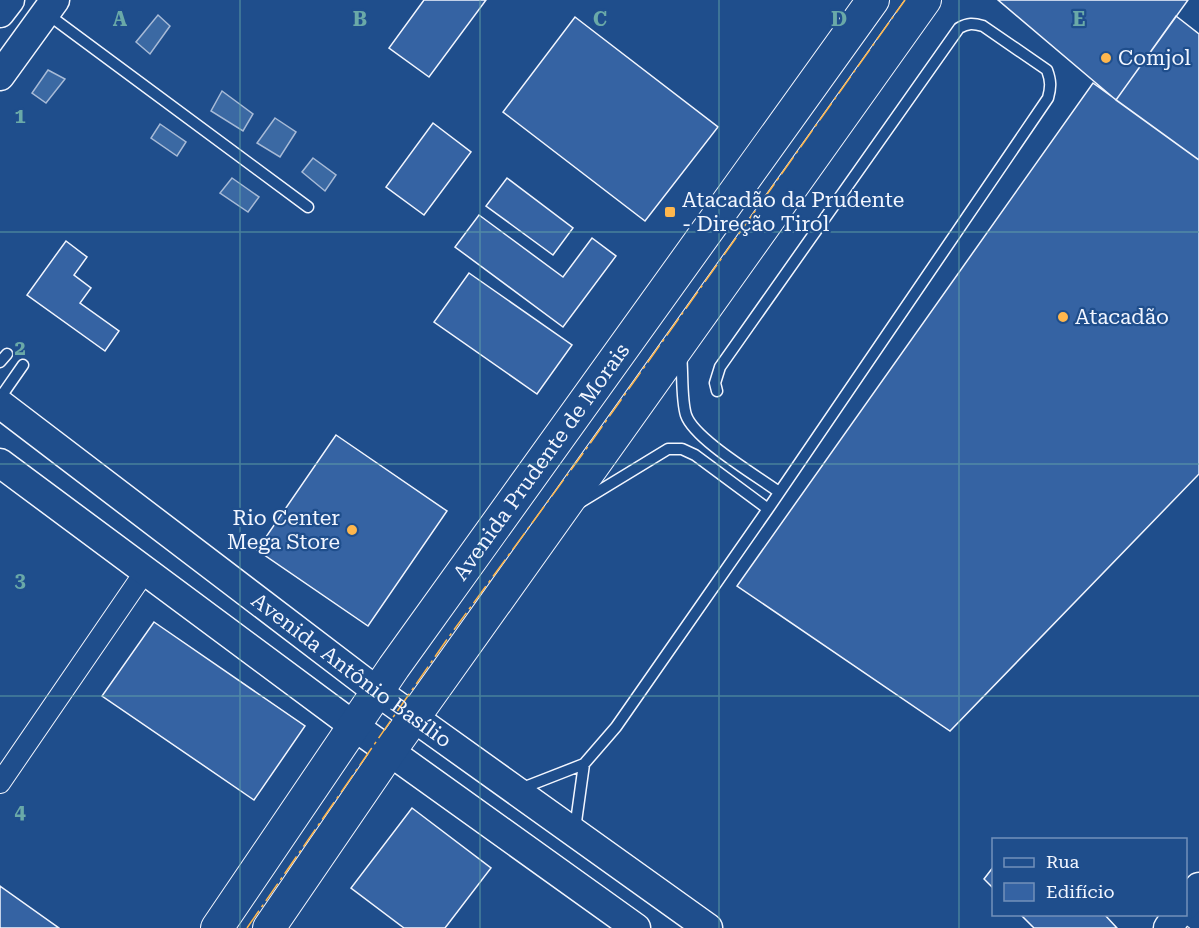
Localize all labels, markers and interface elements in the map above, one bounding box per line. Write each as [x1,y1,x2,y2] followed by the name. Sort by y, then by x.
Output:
[113,7,128,31] text: A
[353,7,367,31] text: B
[593,7,607,31] text: C
[831,7,847,31] text: D
[1073,7,1086,31] text: E
[1118,46,1191,70] place label: Comjol
[1099,51,1113,65] marker: Comjol
[14,104,26,128] text: 1
[682,188,904,236] place label: Atacadão da Prudente - Direção Tirol
[663,205,677,219] marker: Atacadão da Prudente - Direção Tirol
[1075,305,1169,329] place label: Atacadão
[1056,310,1070,324] marker: Atacadão
[14,336,26,360] text: 2
[448,339,634,585] street label: Avenida Prudente de Morais
[227,506,340,554] place label: Rio Center Mega Store
[345,523,359,537] marker: Rio Center Mega Store
[14,568,26,592] text: 3
[247,588,456,753] street label: Avenida Antônio Basílio
[14,800,26,824] text: 4
[992,838,1187,916] legend
[1046,851,1079,872] text: Rua
[1046,881,1114,902] text: Edifício

